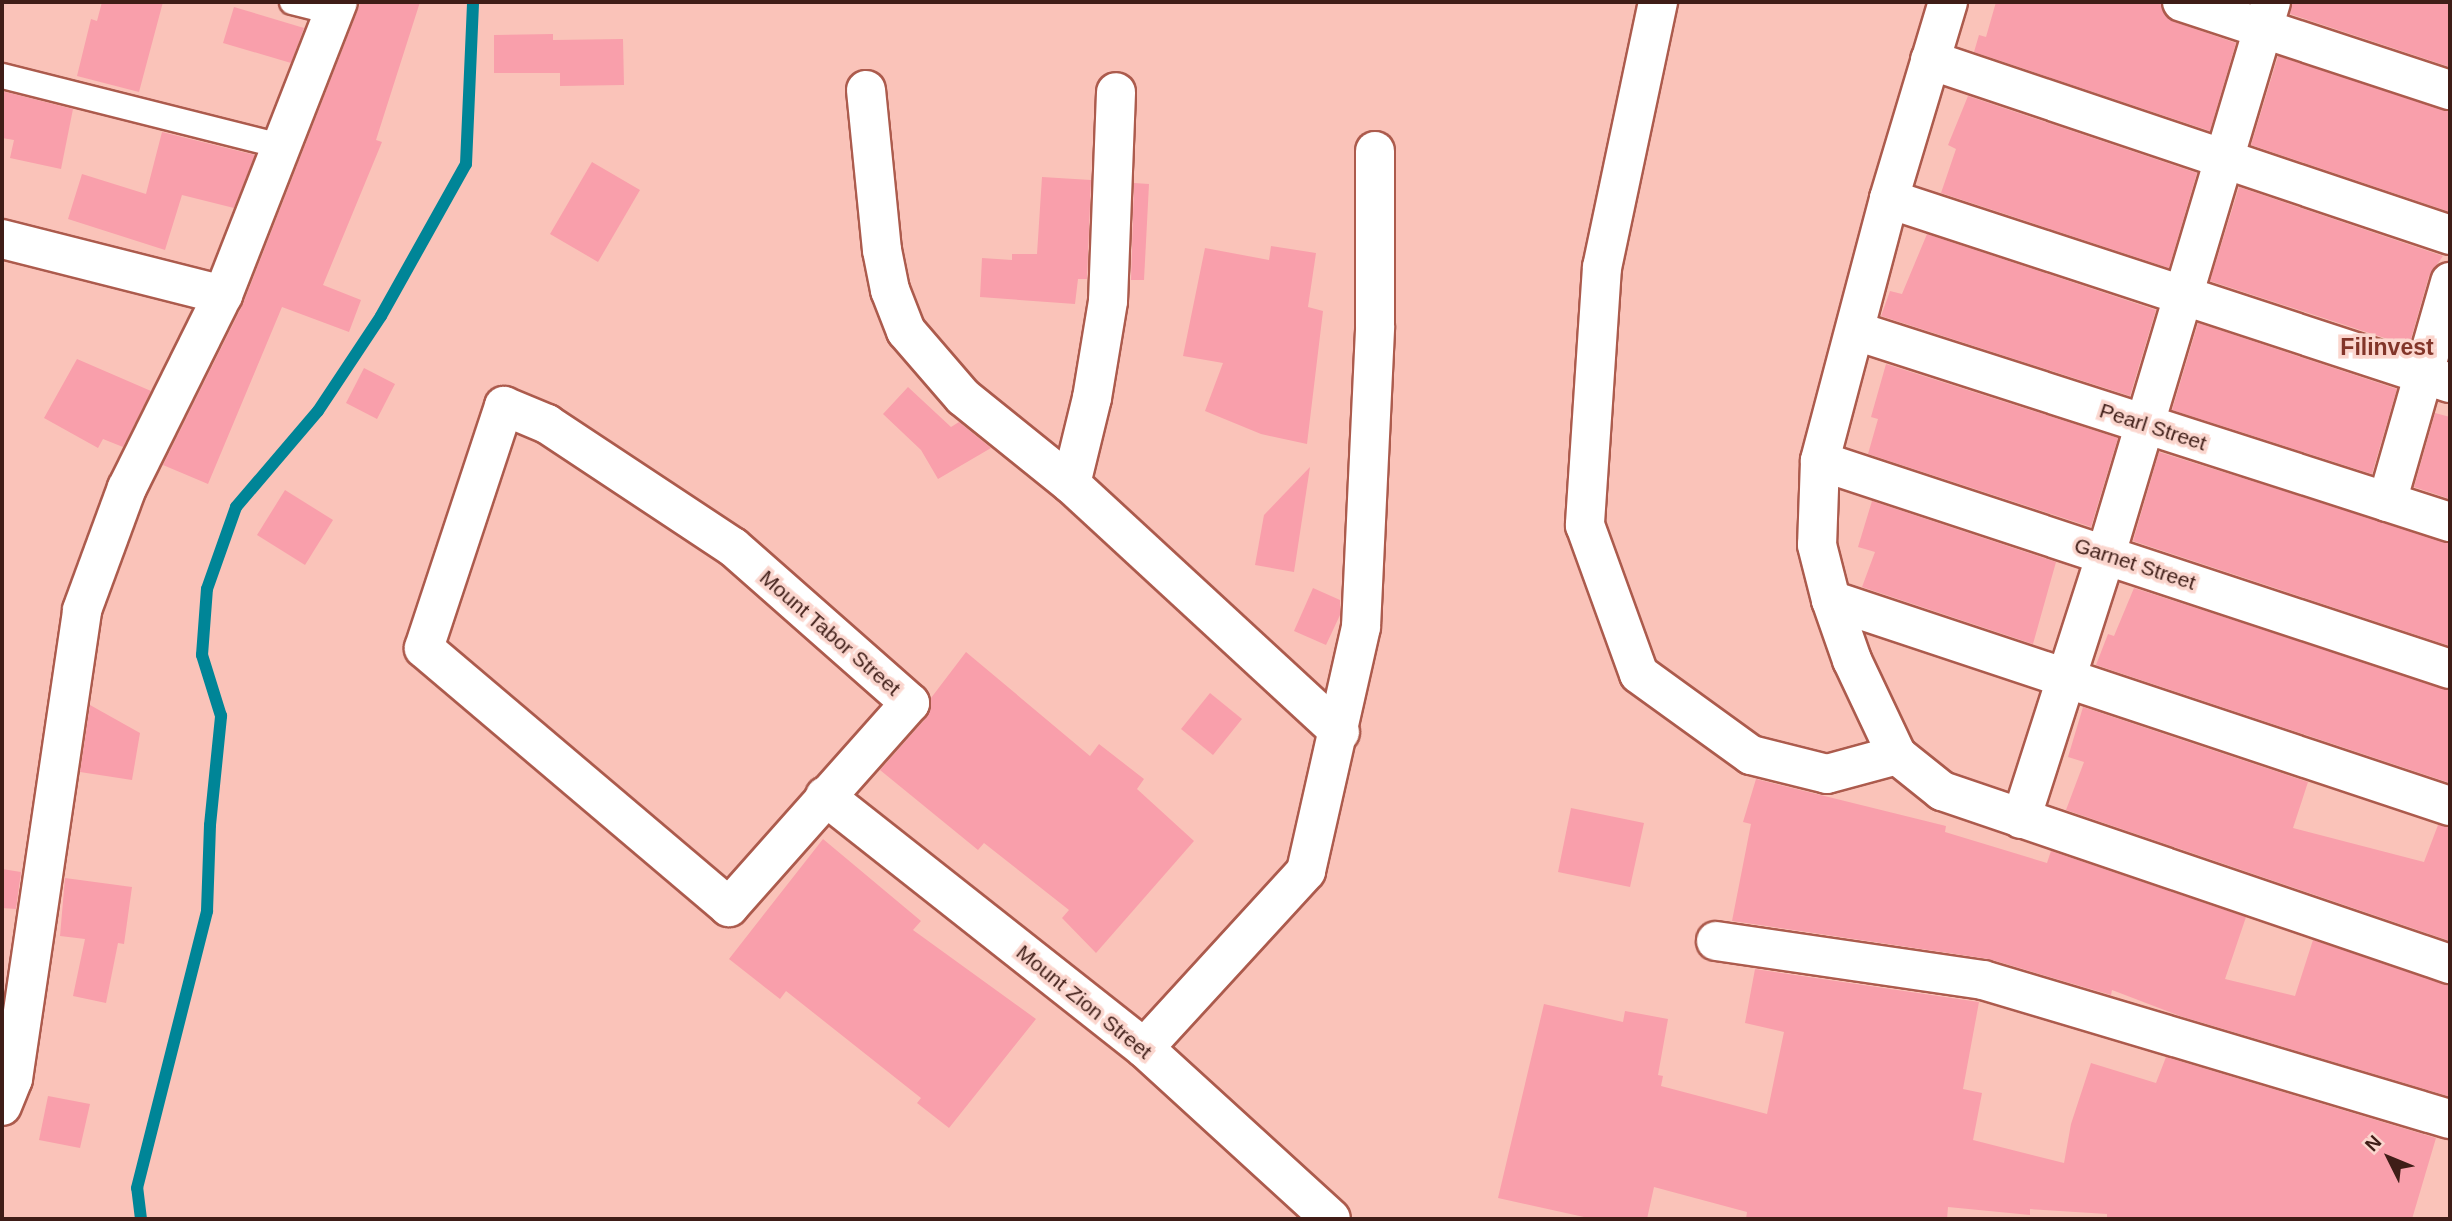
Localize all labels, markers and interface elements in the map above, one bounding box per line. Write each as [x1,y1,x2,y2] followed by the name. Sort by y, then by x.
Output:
[2340,333,2434,361] district label: Filinvest
[2096,398,2210,456] street label: Pearl Street
[2071,533,2199,595] street label: Garnet Street
[754,565,906,701] street label: Mount Tabor Street
[1011,940,1157,1064] street label: Mount Zion Street
[2354,1123,2424,1193] north arrow
[2361,1131,2386,1156] text: N

